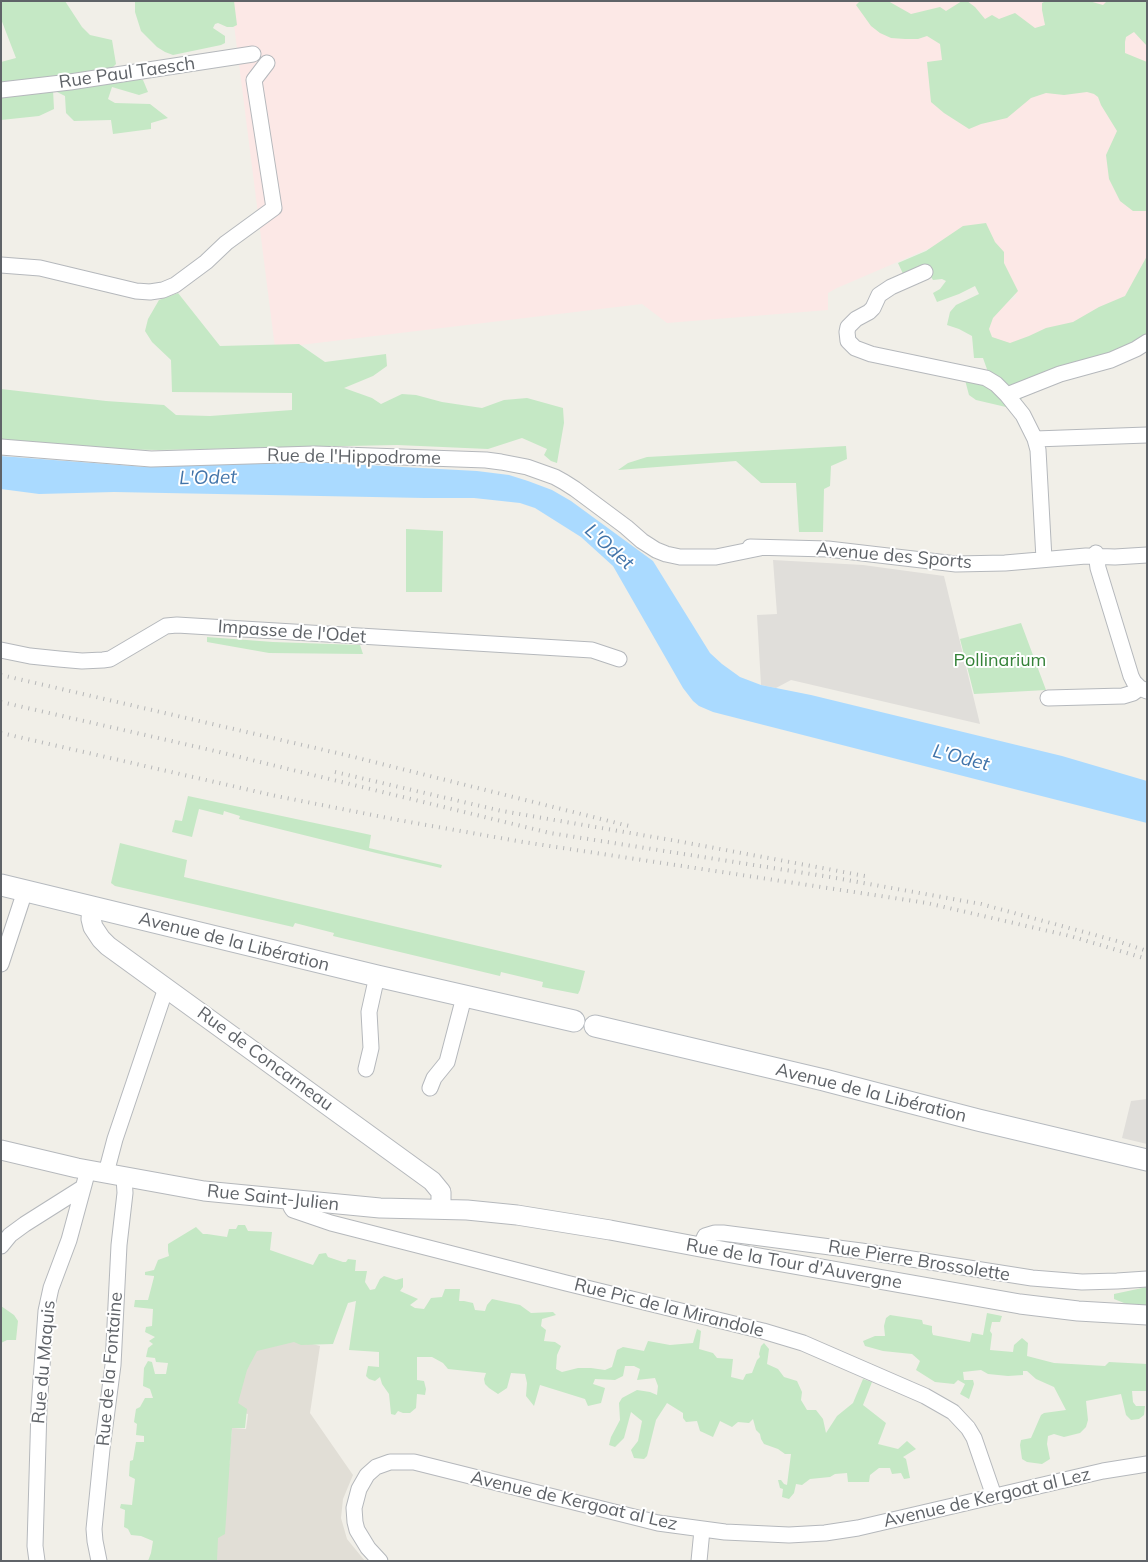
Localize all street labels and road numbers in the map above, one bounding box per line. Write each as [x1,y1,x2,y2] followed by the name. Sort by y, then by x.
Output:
[58,53,196,93] street label: Rue Paul Taesch
[267,445,441,469] street label: Rue de l'Hippodrome
[815,538,973,574] street label: Avenue des Sports
[217,616,367,648] street label: Impasse de l'Odet
[136,908,332,976] street label: Avenue de la Libération
[193,1002,337,1116] street label: Rue de Concarneau
[773,1059,969,1127] street label: Avenue de la Libération
[206,1180,340,1216] street label: Rue Saint-Julien
[684,1234,904,1294] street label: Rue de la Tour d'Auvergne
[827,1236,1011,1286] street label: Rue Pierre Brossolette
[572,1274,766,1342] street label: Rue Pic de la Mirandole
[92,1291,128,1447] street label: Rue de la Fontaine
[28,1299,60,1425] street label: Rue du Maquis
[881,1464,1093,1532] street label: Avenue de Kergoat al Lez
[468,1467,680,1535] street label: Avenue de Kergoat al Lez

